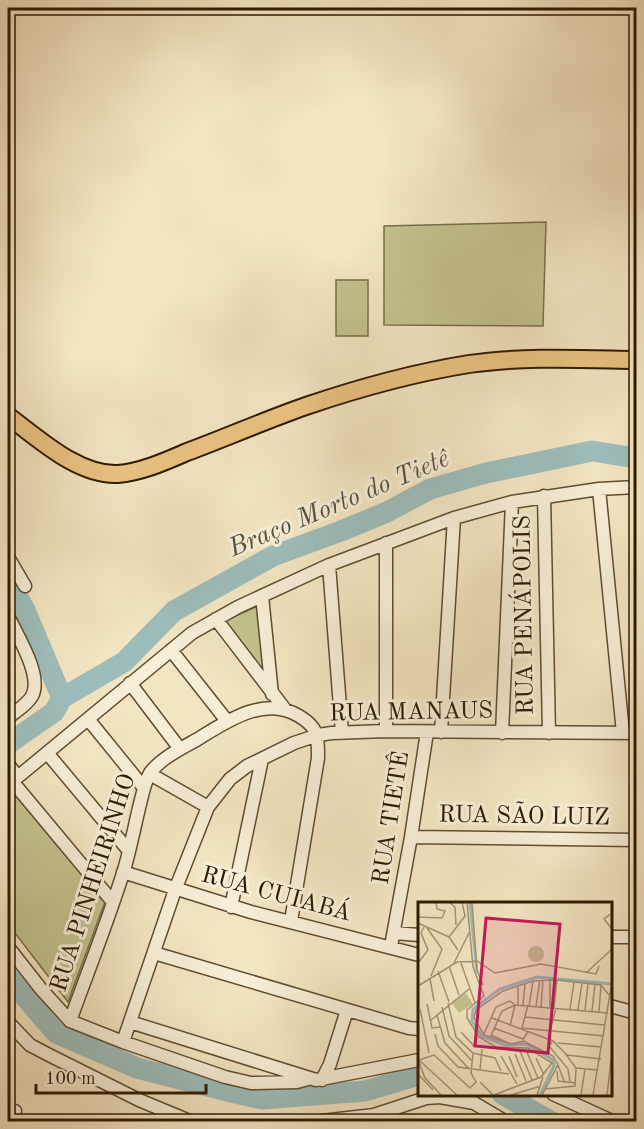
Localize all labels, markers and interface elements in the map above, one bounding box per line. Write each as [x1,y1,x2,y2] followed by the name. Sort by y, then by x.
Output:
[224,445,454,563] water label: Braço Morto do Tietê
[507,515,539,715] street label: RUA PENÁPOLIS
[329,700,493,726] street label: RUA MANAUS
[366,749,414,886] street label: RUA TIETÊ
[47,771,141,995] street label: RUA PINHEIRINHO
[438,800,610,830] street label: RUA SÃO LUIZ
[198,860,355,927] street label: RUA CUIABÁ
[418,902,611,1096] inset map
[36,1057,206,1095] scale bar
[45,1070,96,1088] text: 100 m

